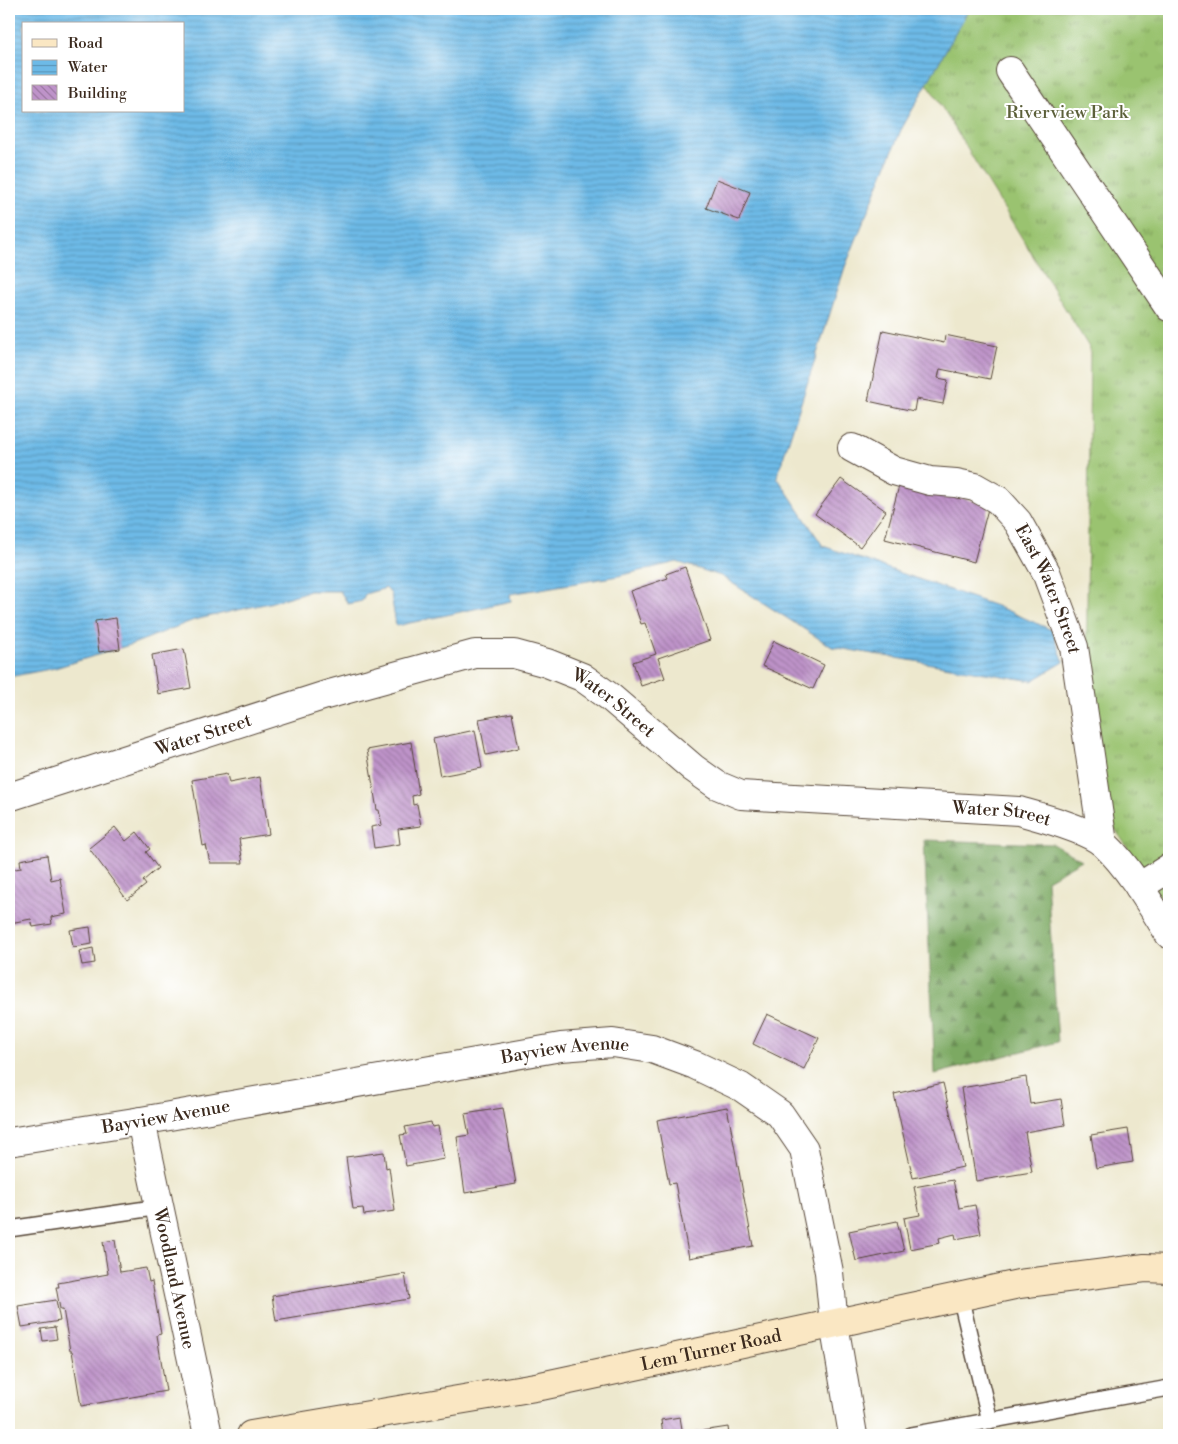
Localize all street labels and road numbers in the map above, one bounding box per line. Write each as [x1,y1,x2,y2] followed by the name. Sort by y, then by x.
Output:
[1010,520,1086,656] street label: East Water Street
[568,663,660,743] street label: Water Street
[151,709,255,762] street label: Water Street
[950,796,1054,832] street label: Water Street
[498,1032,631,1070] street label: Bayview Avenue
[99,1095,232,1139] street label: Bayview Avenue
[148,1205,200,1351] street label: Woodland Avenue
[639,1324,784,1376] street label: Lem Turner Road

